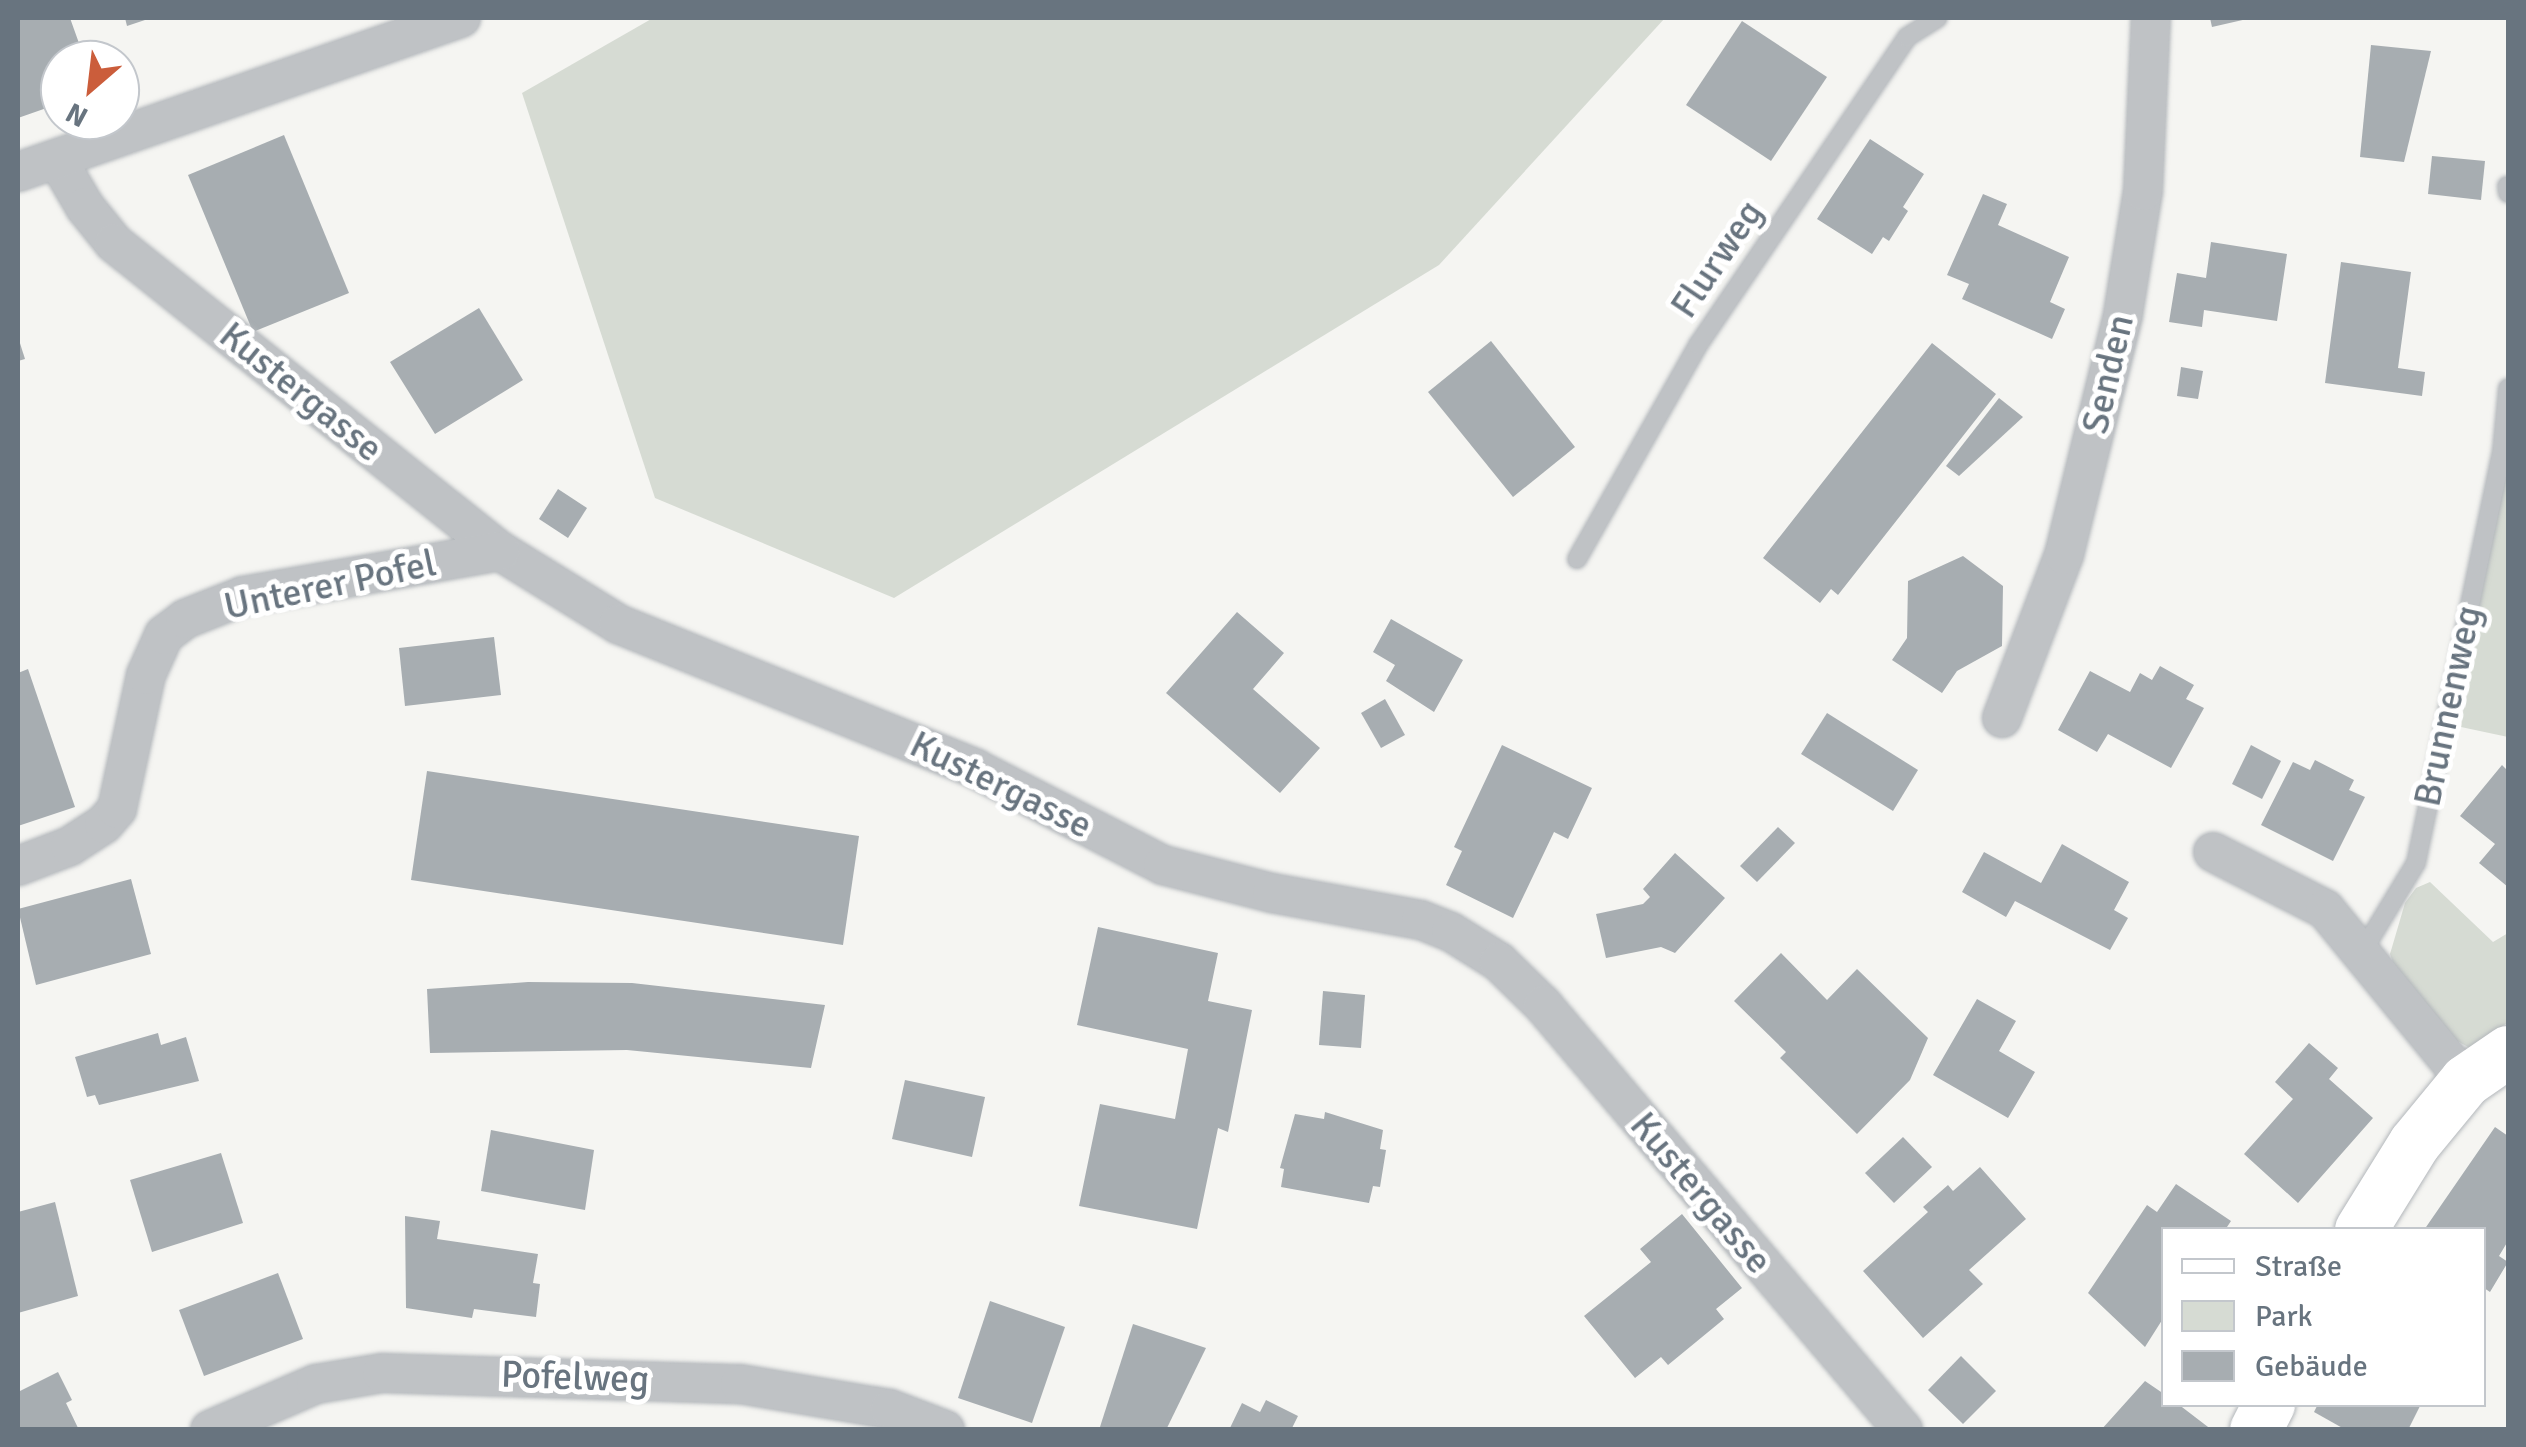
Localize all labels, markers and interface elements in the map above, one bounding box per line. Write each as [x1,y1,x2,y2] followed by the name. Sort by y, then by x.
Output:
[40,40,140,140] north arrow
[60,95,93,134] text: N
[1661,191,1773,327] street label: Flurweg
[2072,310,2144,438] street label: Senden
[210,312,392,472] street label: Kustergasse
[220,540,440,630] street label: Unterer Pofel
[2405,602,2491,810] street label: Brunnenweg
[903,721,1099,849] street label: Kustergasse
[1620,1103,1782,1283] street label: Kustergasse
[2161,1227,2486,1407] legend
[2255,1248,2342,1285] text: Straße
[2255,1298,2313,1335] text: Park
[2255,1348,2368,1385] text: Gebäude
[500,1352,650,1402] street label: Pofelweg

